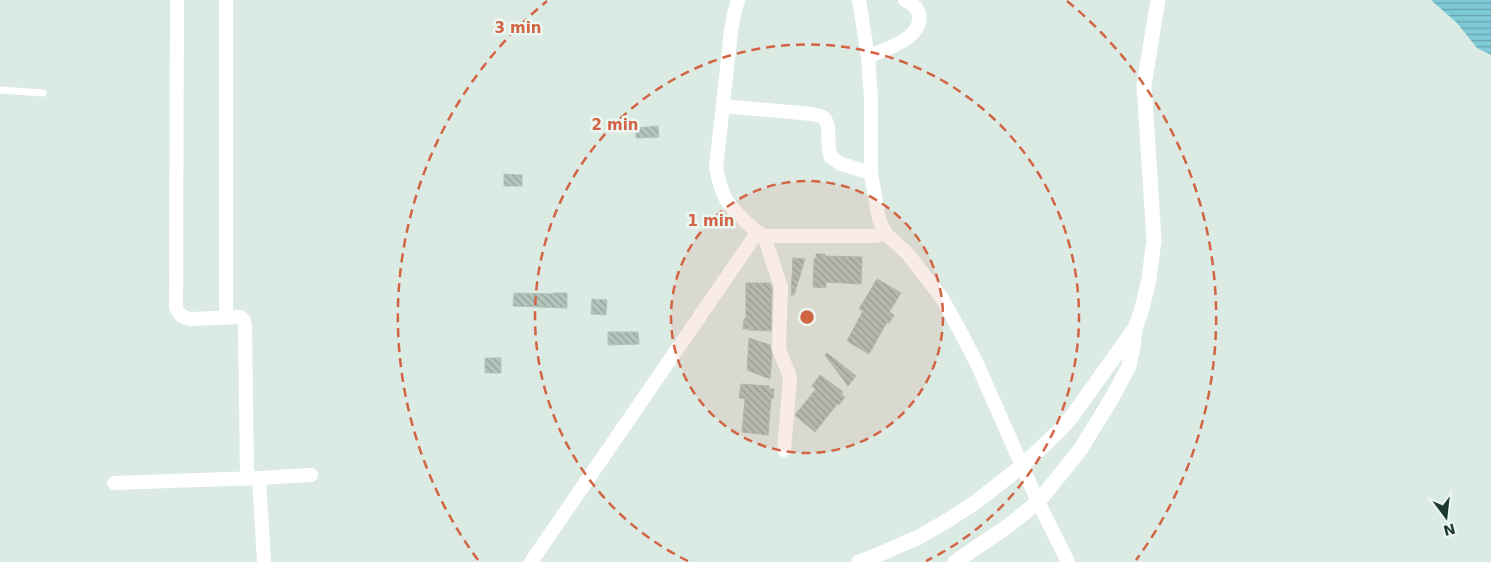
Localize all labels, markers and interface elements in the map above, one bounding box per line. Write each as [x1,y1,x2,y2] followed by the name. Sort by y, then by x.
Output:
[494,19,542,37] text: 3 min
[591,116,639,134] text: 2 min
[687,212,735,230] text: 1 min
[798,308,816,326] centre of rings
[1421,492,1471,542] north arrow
[1442,520,1457,539] text: N

